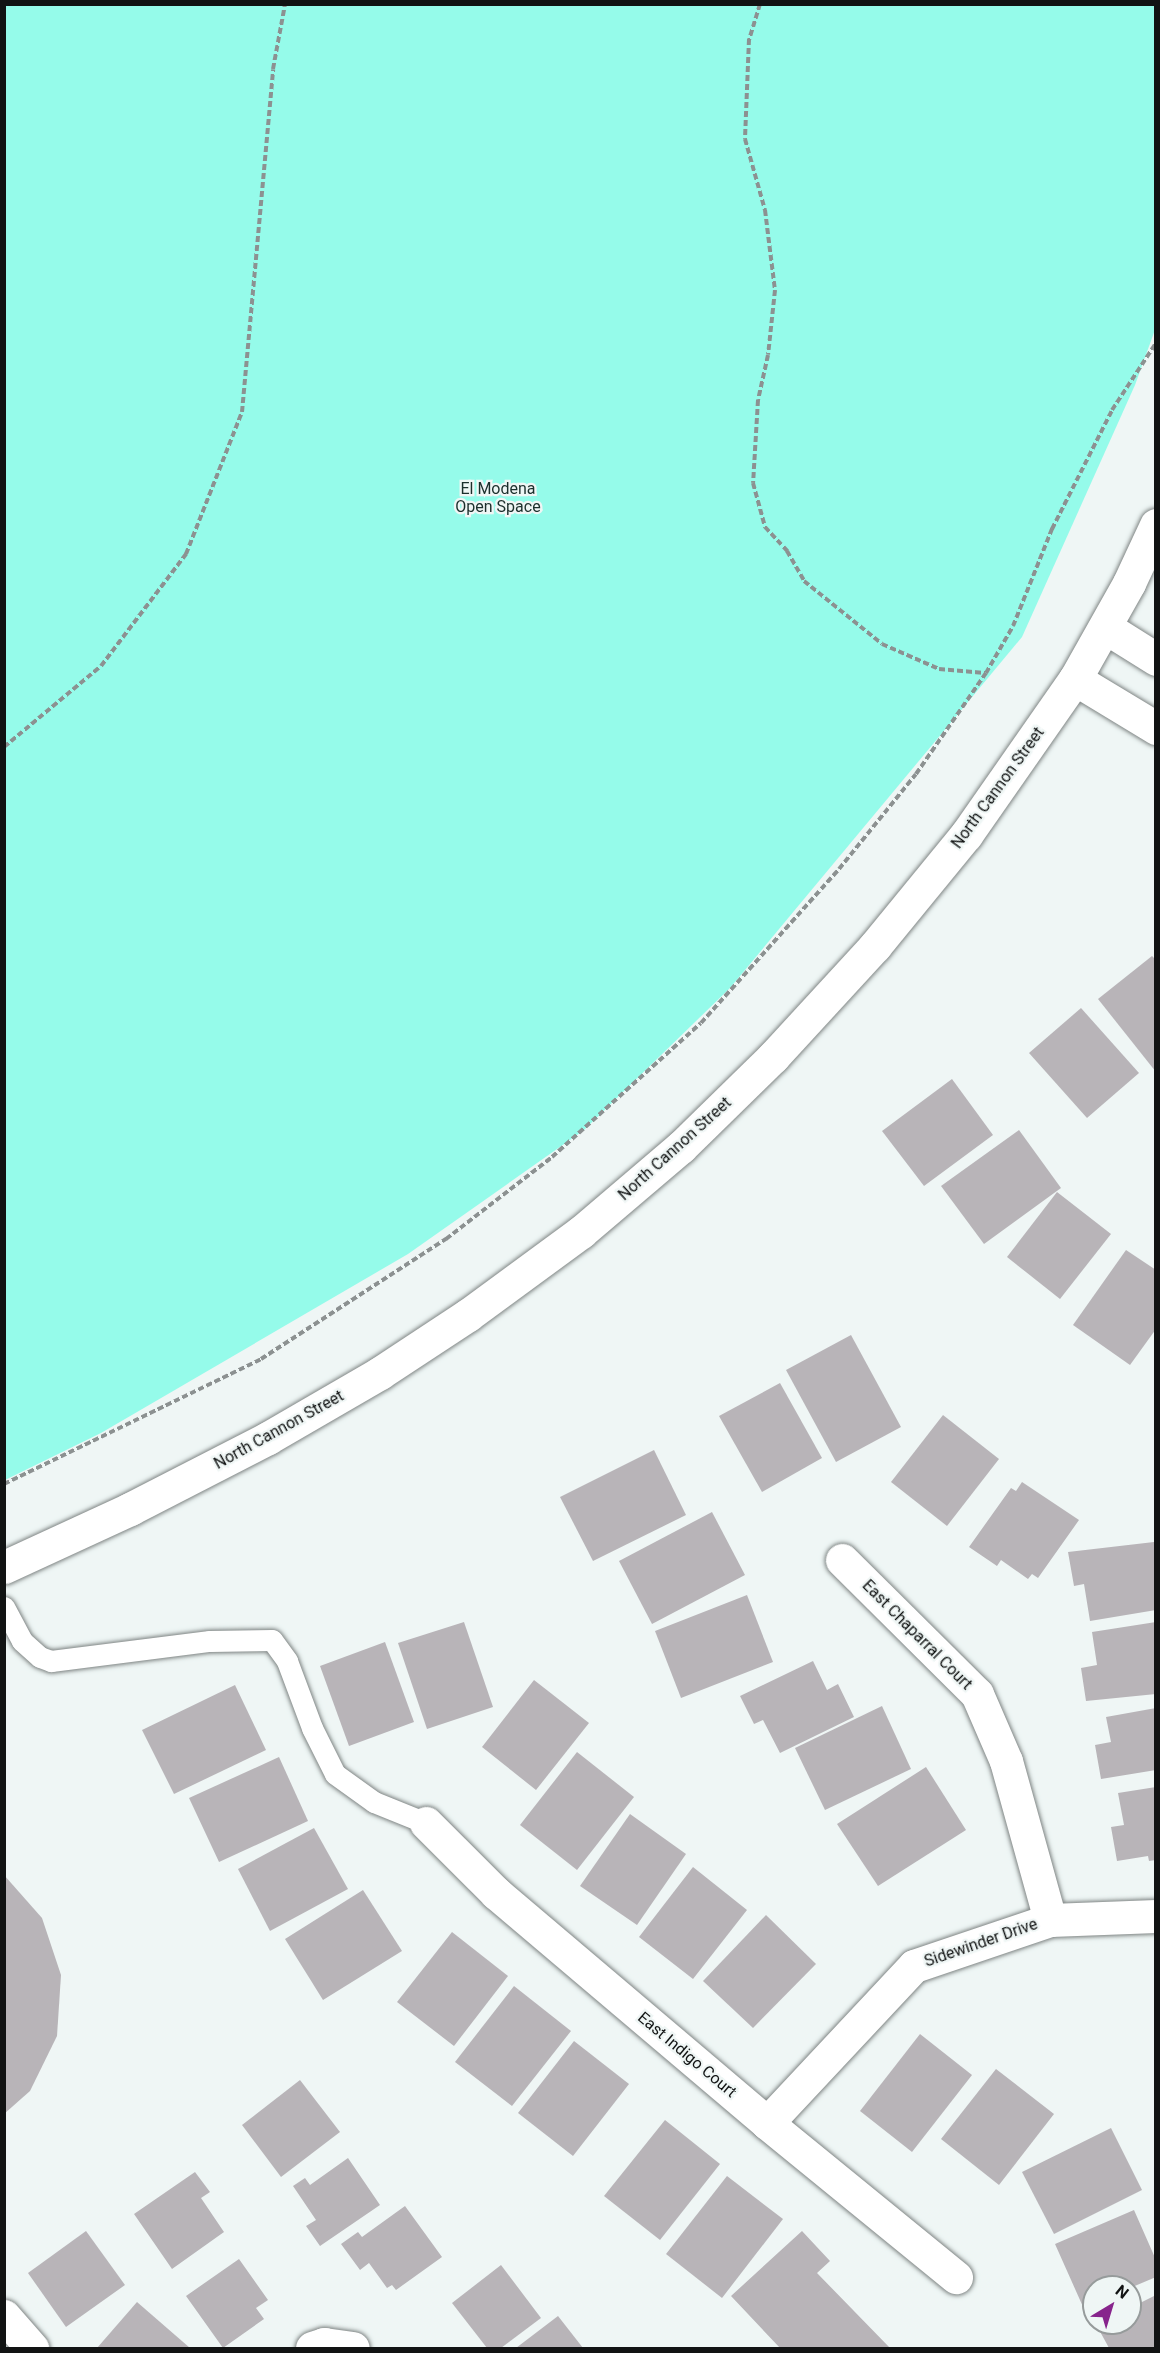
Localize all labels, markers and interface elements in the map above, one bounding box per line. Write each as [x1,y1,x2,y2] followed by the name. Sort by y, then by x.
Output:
[455,479,541,517] park label: El Modena Open Space
[948,724,1048,852] street label: North Cannon Street
[615,1093,735,1205] street label: North Cannon Street
[211,1386,347,1474] street label: North Cannon Street
[858,1576,976,1694] street label: East Chaparral Court
[922,1915,1040,1971] street label: Sidewinder Drive
[634,2008,740,2102] street label: East Indigo Court
[1082,2275,1142,2335] north arrow
[1112,2281,1132,2303] text: N

